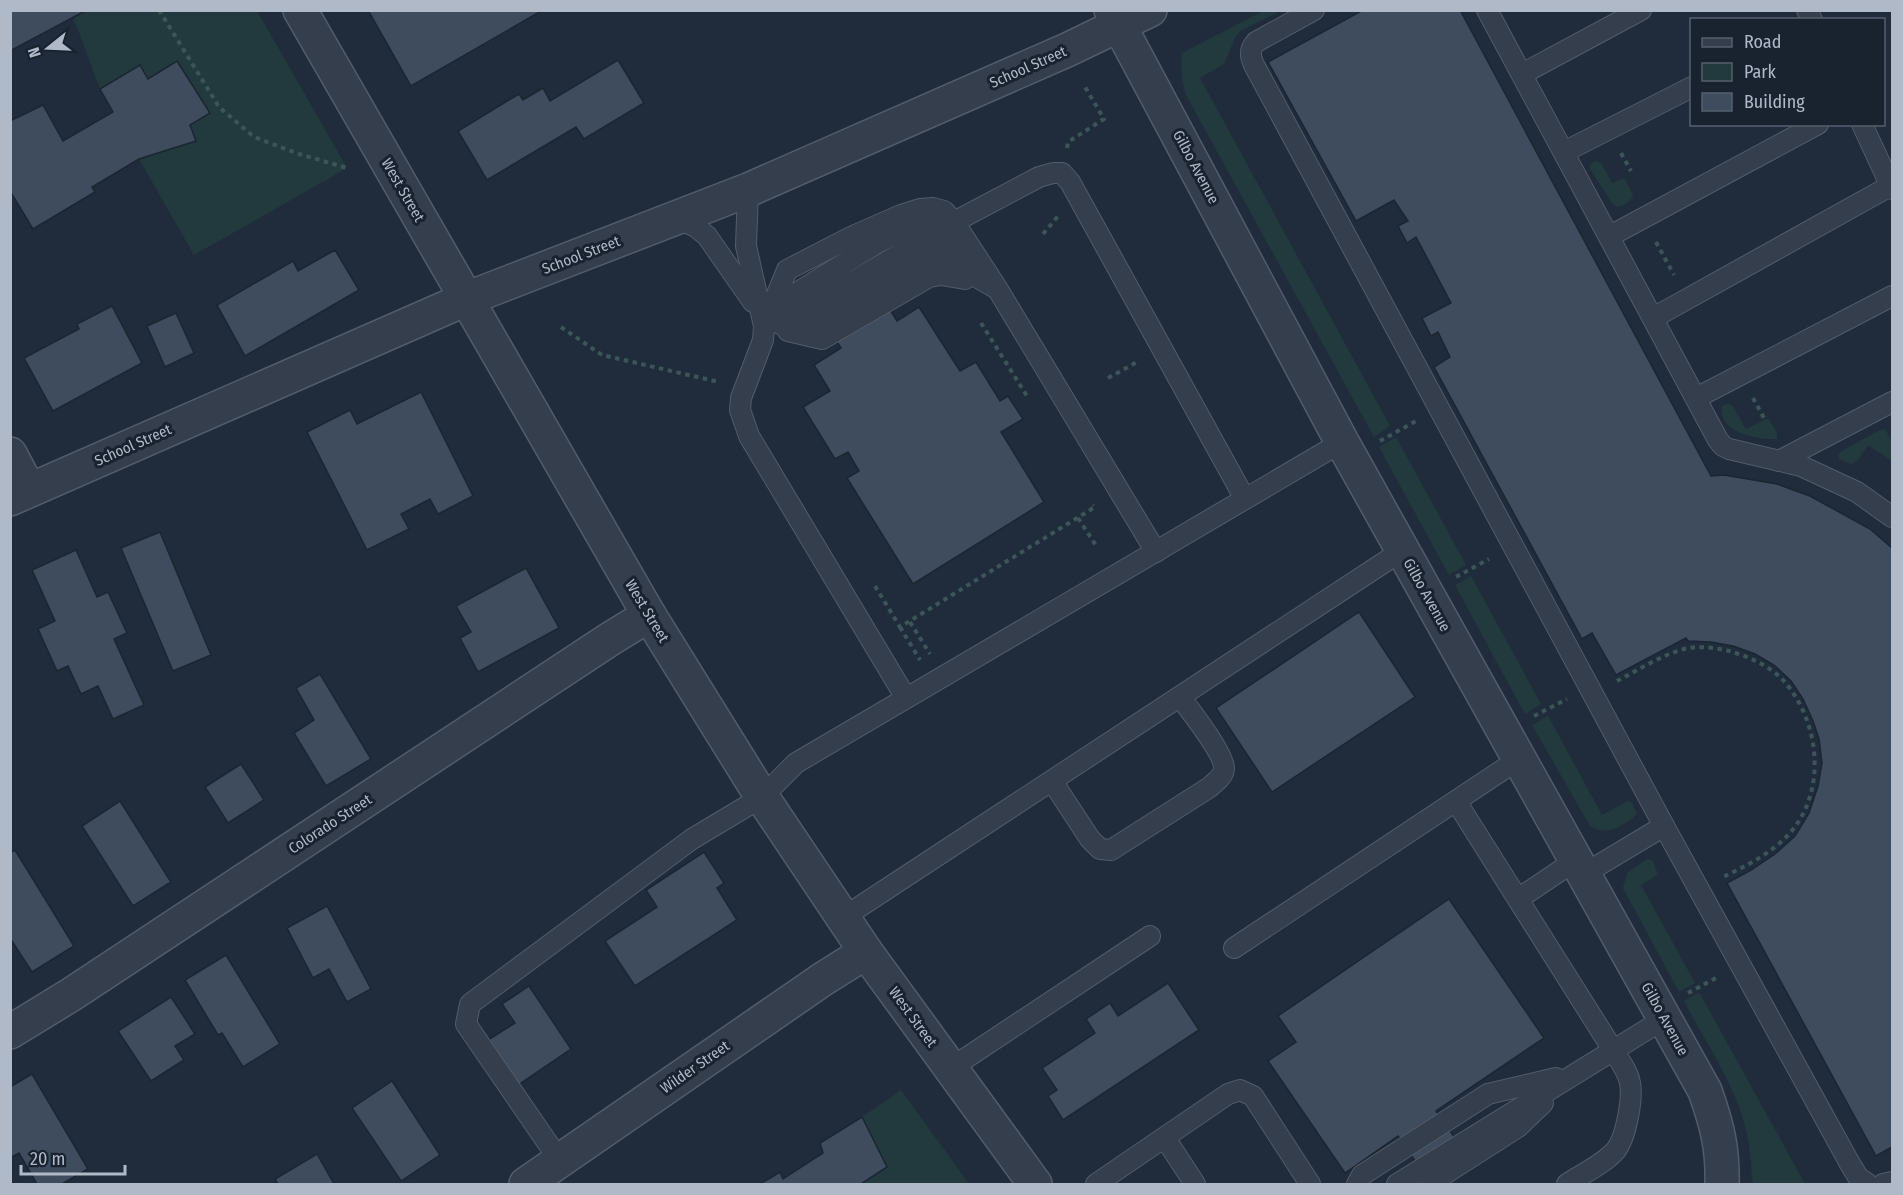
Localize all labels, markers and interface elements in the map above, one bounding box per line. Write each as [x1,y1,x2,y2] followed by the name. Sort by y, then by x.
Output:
[18,18,78,78] north arrow
[1690,18,1885,126] legend
[1744,31,1781,53] text: Road
[987,42,1069,92] street label: School Street
[24,45,45,60] text: N
[1744,61,1777,83] text: Park
[1744,91,1805,113] text: Building
[1169,127,1223,207] street label: Gilbo Avenue
[378,155,428,225] street label: West Street
[540,232,623,278] street label: School Street
[92,420,174,470] street label: School Street
[1400,555,1454,635] street label: Gilbo Avenue
[621,576,673,646] street label: West Street
[285,790,375,858] street label: Colorado Street
[1638,979,1692,1059] street label: Gilbo Avenue
[885,983,941,1051] street label: West Street
[657,1037,733,1097] street label: Wilder Street
[21,1138,124,1176] scale bar
[30,1148,65,1170] text: 20 m

